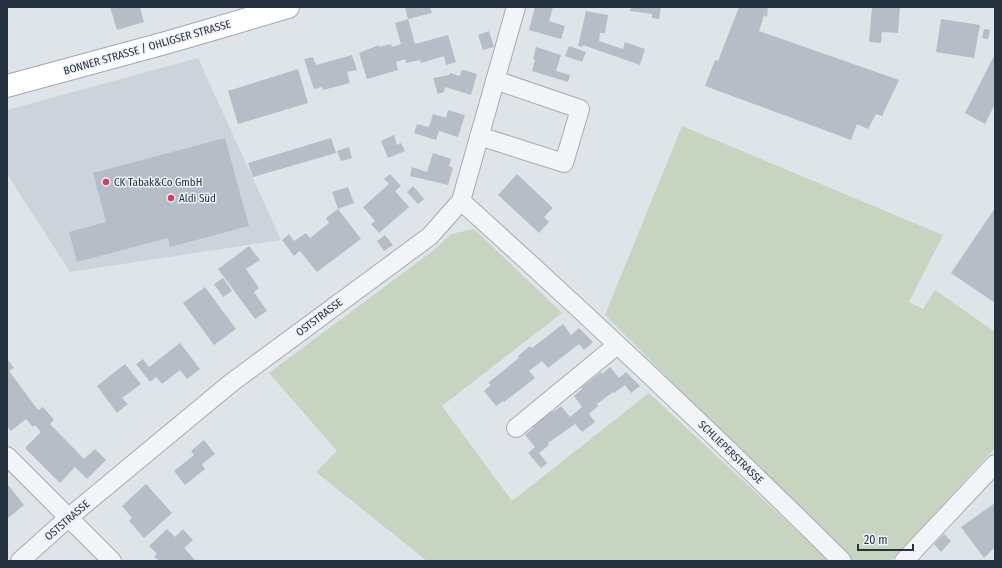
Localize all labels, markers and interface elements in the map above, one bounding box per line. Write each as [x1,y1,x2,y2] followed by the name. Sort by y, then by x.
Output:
[62,17,232,78] street label: BONNER STRASSE / OHLIGSER STRASSE
[114,176,202,189] place label: CK Tabak&Co GmbH
[101,177,111,187] marker: CK Tabak&Co GmbH
[179,192,216,205] place label: Aldi Süd
[166,193,176,203] marker: Aldi Süd
[293,296,345,339] street label: OSTSTRASSE
[695,418,766,487] street label: SCHLIEPERSTRASSE
[42,497,92,543] street label: OSTSTRASSE
[858,526,913,552] scale bar
[864,533,888,547] text: 20 m

